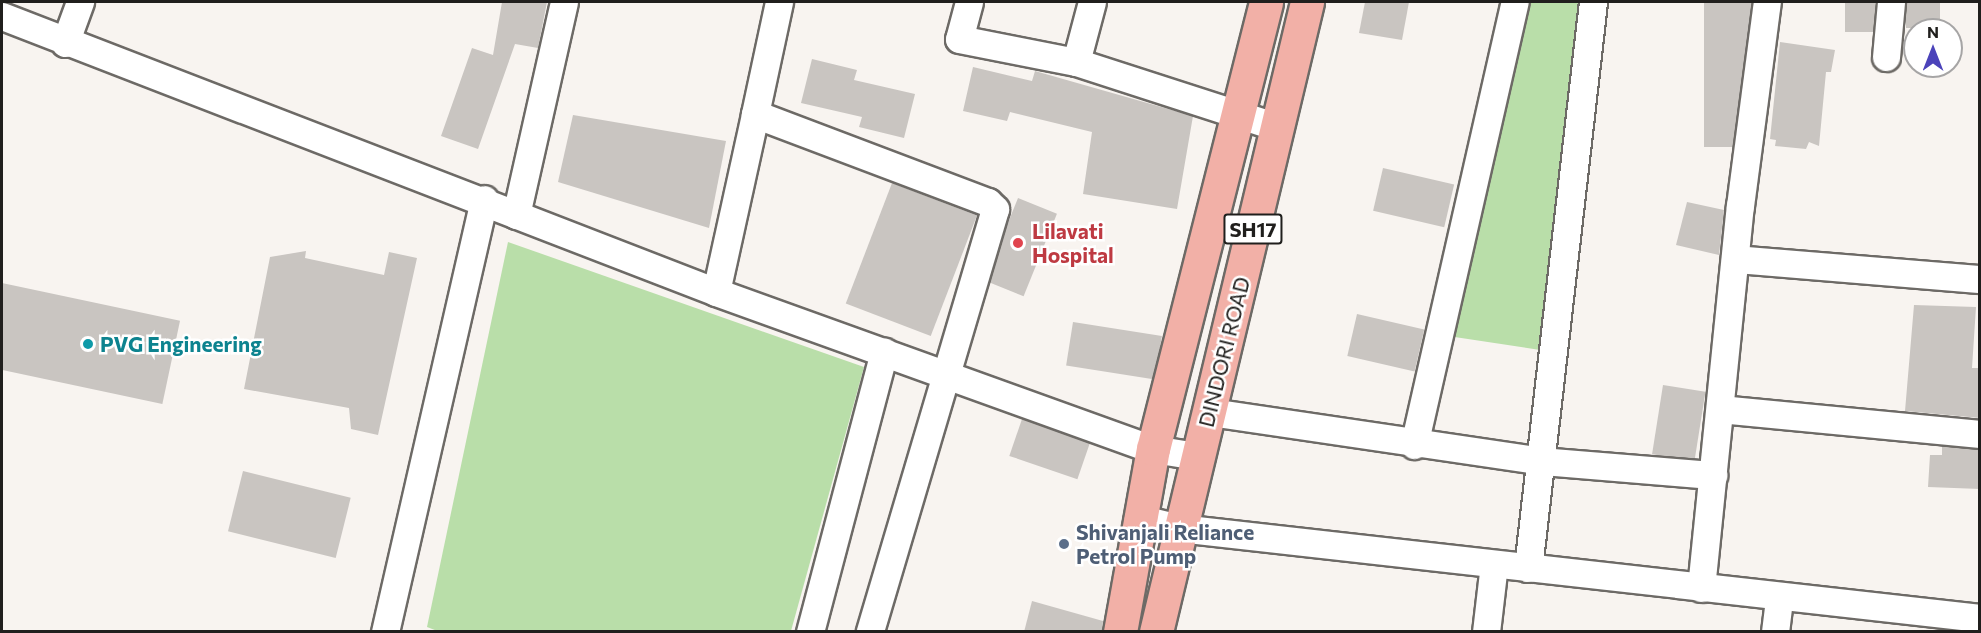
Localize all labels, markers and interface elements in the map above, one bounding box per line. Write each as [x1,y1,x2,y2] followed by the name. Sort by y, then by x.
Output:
[1903,18,1963,78] north arrow
[1927,22,1939,41] text: N
[1223,212,1283,246] road number: SH17
[1032,218,1114,268] place label: Lilavati Hospital
[1009,234,1027,252] marker: Lilavati Hospital
[1193,274,1255,430] street label: DINDORI ROAD
[100,331,262,357] place label: PVG Engineering
[81,337,95,351] marker: PVG Engineering
[1076,519,1254,569] place label: Shivanjali Reliance Petrol Pump
[1057,537,1071,551] marker: Shivanjali Reliance Petrol Pump

